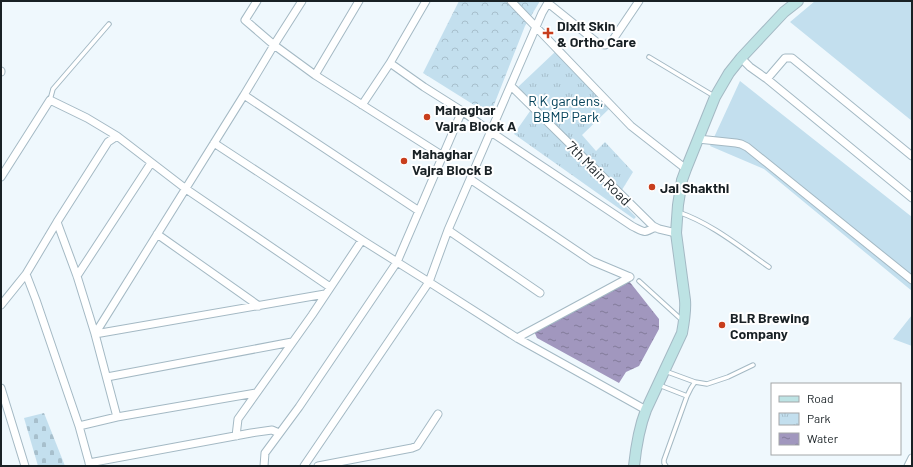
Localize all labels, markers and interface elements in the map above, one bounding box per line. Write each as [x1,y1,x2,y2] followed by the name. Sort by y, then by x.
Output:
[557,17,636,50] place label: Dixit Skin & Ortho Care
[542,27,554,39] marker: Dixit Skin & Ortho Care
[528,92,604,125] park label: R K gardens, BBMP Park
[435,101,517,134] place label: Mahaghar Vajra Block A
[422,112,432,122] marker: Mahaghar Vajra Block A
[563,137,635,209] street label: 7th Main Road
[412,145,493,178] place label: Mahaghar Vajra Block B
[399,156,409,166] marker: Mahaghar Vajra Block B
[660,179,729,196] place label: Jai Shakthi
[647,182,657,192] marker: Jai Shakthi
[730,309,809,342] place label: BLR Brewing Company
[717,320,727,330] marker: BLR Brewing Company
[771,383,901,455] legend
[807,391,834,405] text: Road
[807,411,831,425] text: Park
[807,431,839,445] text: Water

